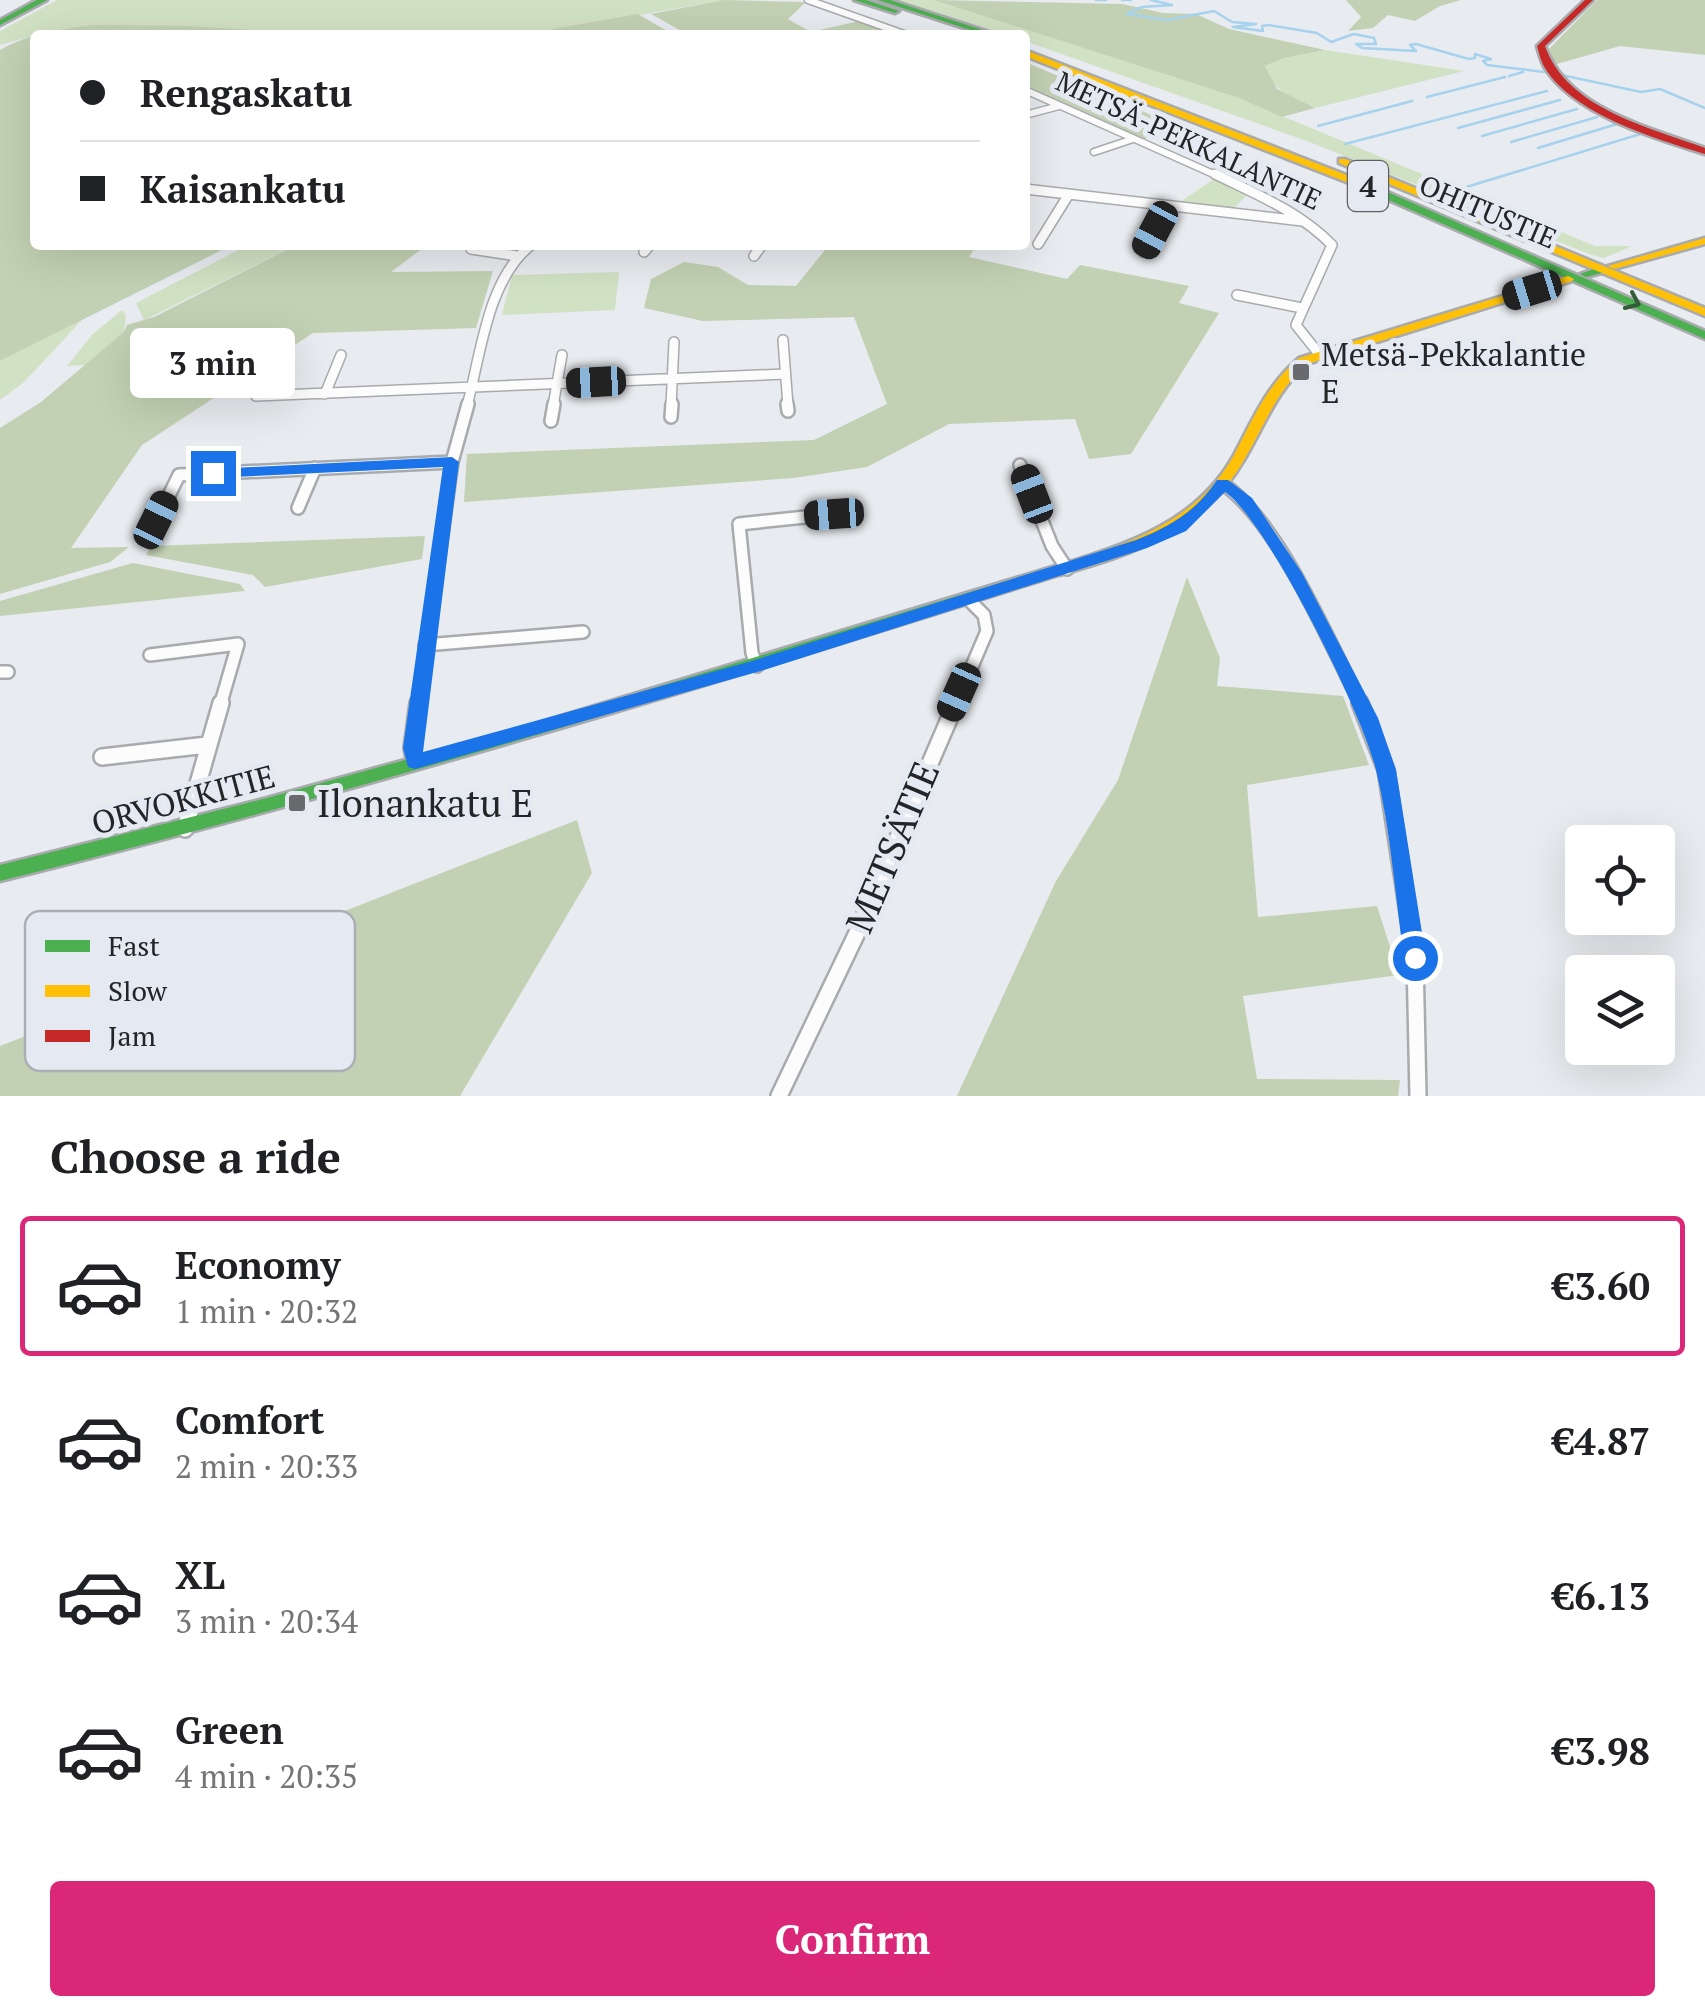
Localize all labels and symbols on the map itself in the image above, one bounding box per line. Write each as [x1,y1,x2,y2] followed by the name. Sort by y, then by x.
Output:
[1050,62,1328,218] street label: METSÄ-PEKKALANTIE
[1348,161,1388,211] road number: 4
[1414,166,1562,256] street label: OHITUSTIE
[1128,196,1182,264] car
[1499,267,1565,313] car
[1623,290,1641,310] one-way arrow
[130,328,296,398] callout: 3 min
[1321,333,1586,412] place label: Metsä-Pekkalantie E
[1290,361,1312,383] marker: Metsä-Pekkalantie E
[565,365,627,399] car
[191,451,236,496] route end
[1007,461,1057,527] car
[129,486,183,554] car
[803,497,865,531] car
[933,658,985,726] car
[87,754,279,844] street label: ORVOKKITIE
[834,754,950,940] street label: METSÄTIE
[317,778,533,828] place label: Ilonankatu E
[286,792,308,814] marker: Ilonankatu E
[25,911,355,1071] legend
[108,927,160,964] text: Fast
[1393,936,1438,981] route start
[108,972,168,1009] text: Slow
[108,1017,156,1054] text: Jam

